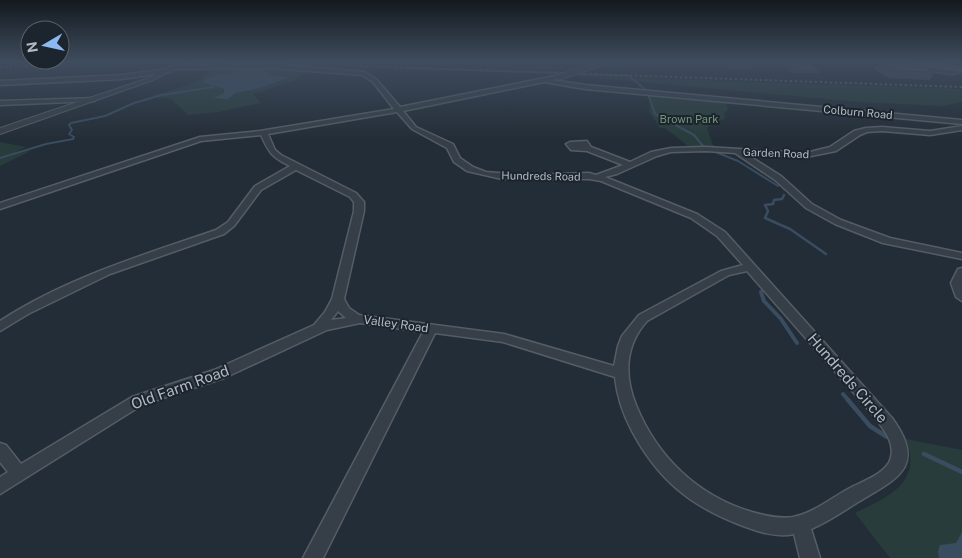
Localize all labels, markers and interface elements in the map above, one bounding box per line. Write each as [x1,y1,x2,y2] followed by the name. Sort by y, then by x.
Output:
[20,20,70,70] north arrow
[23,40,41,54] text: N
[823,103,893,121] street label: Colburn Road
[660,113,718,125] park label: Brown Park
[743,146,809,160] street label: Garden Road
[501,169,581,183] street label: Hundreds Road
[363,313,429,335] street label: Valley Road
[805,330,891,426] street label: Hundreds Circle
[129,361,231,413] street label: Old Farm Road

